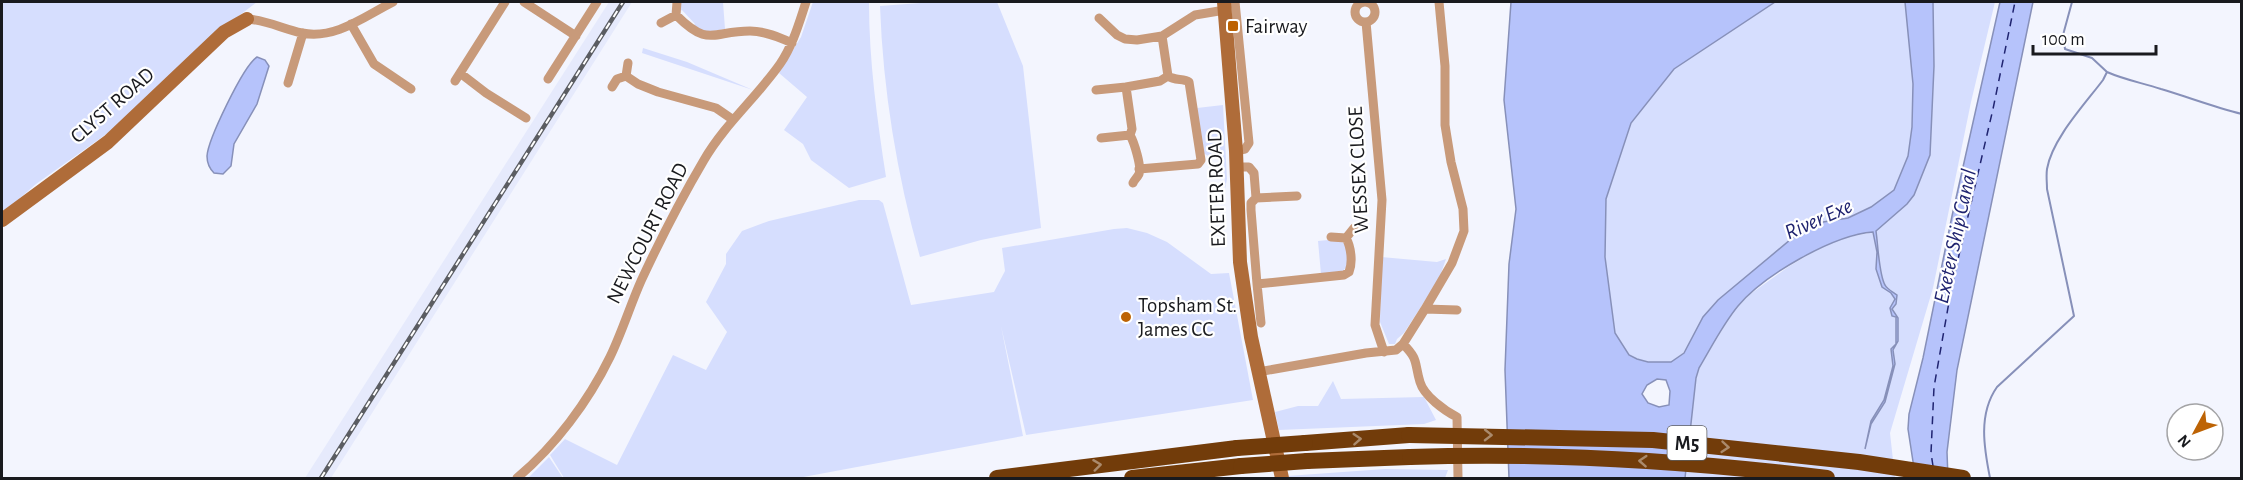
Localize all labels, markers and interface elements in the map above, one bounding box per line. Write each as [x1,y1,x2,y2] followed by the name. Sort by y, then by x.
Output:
[1245,16,1308,37] place label: Fairway
[2033,18,2156,56] scale bar
[1226,19,1240,33] marker: Fairway
[2042,31,2085,49] text: 100 m
[66,64,158,147] street label: CLYST ROAD
[1345,106,1372,234] street label: WESSEX CLOSE
[1204,128,1229,248] street label: EXETER ROAD
[603,159,692,307] street label: NEWCOURT ROAD
[1930,167,1981,306] water label: Exeter Ship Canal
[1781,194,1856,244] water label: River Exe
[1138,295,1237,340] place label: Topsham St. James CC
[1119,310,1133,324] marker: Topsham St. James CC
[2165,402,2225,462] north arrow
[1668,426,1706,460] road number: M5
[1484,429,1493,441] one-way arrow
[1352,432,1361,445] one-way arrow
[2175,432,2194,451] text: N
[1720,440,1729,453] one-way arrow
[1639,455,1648,468] one-way arrow
[1092,459,1101,472] one-way arrow

